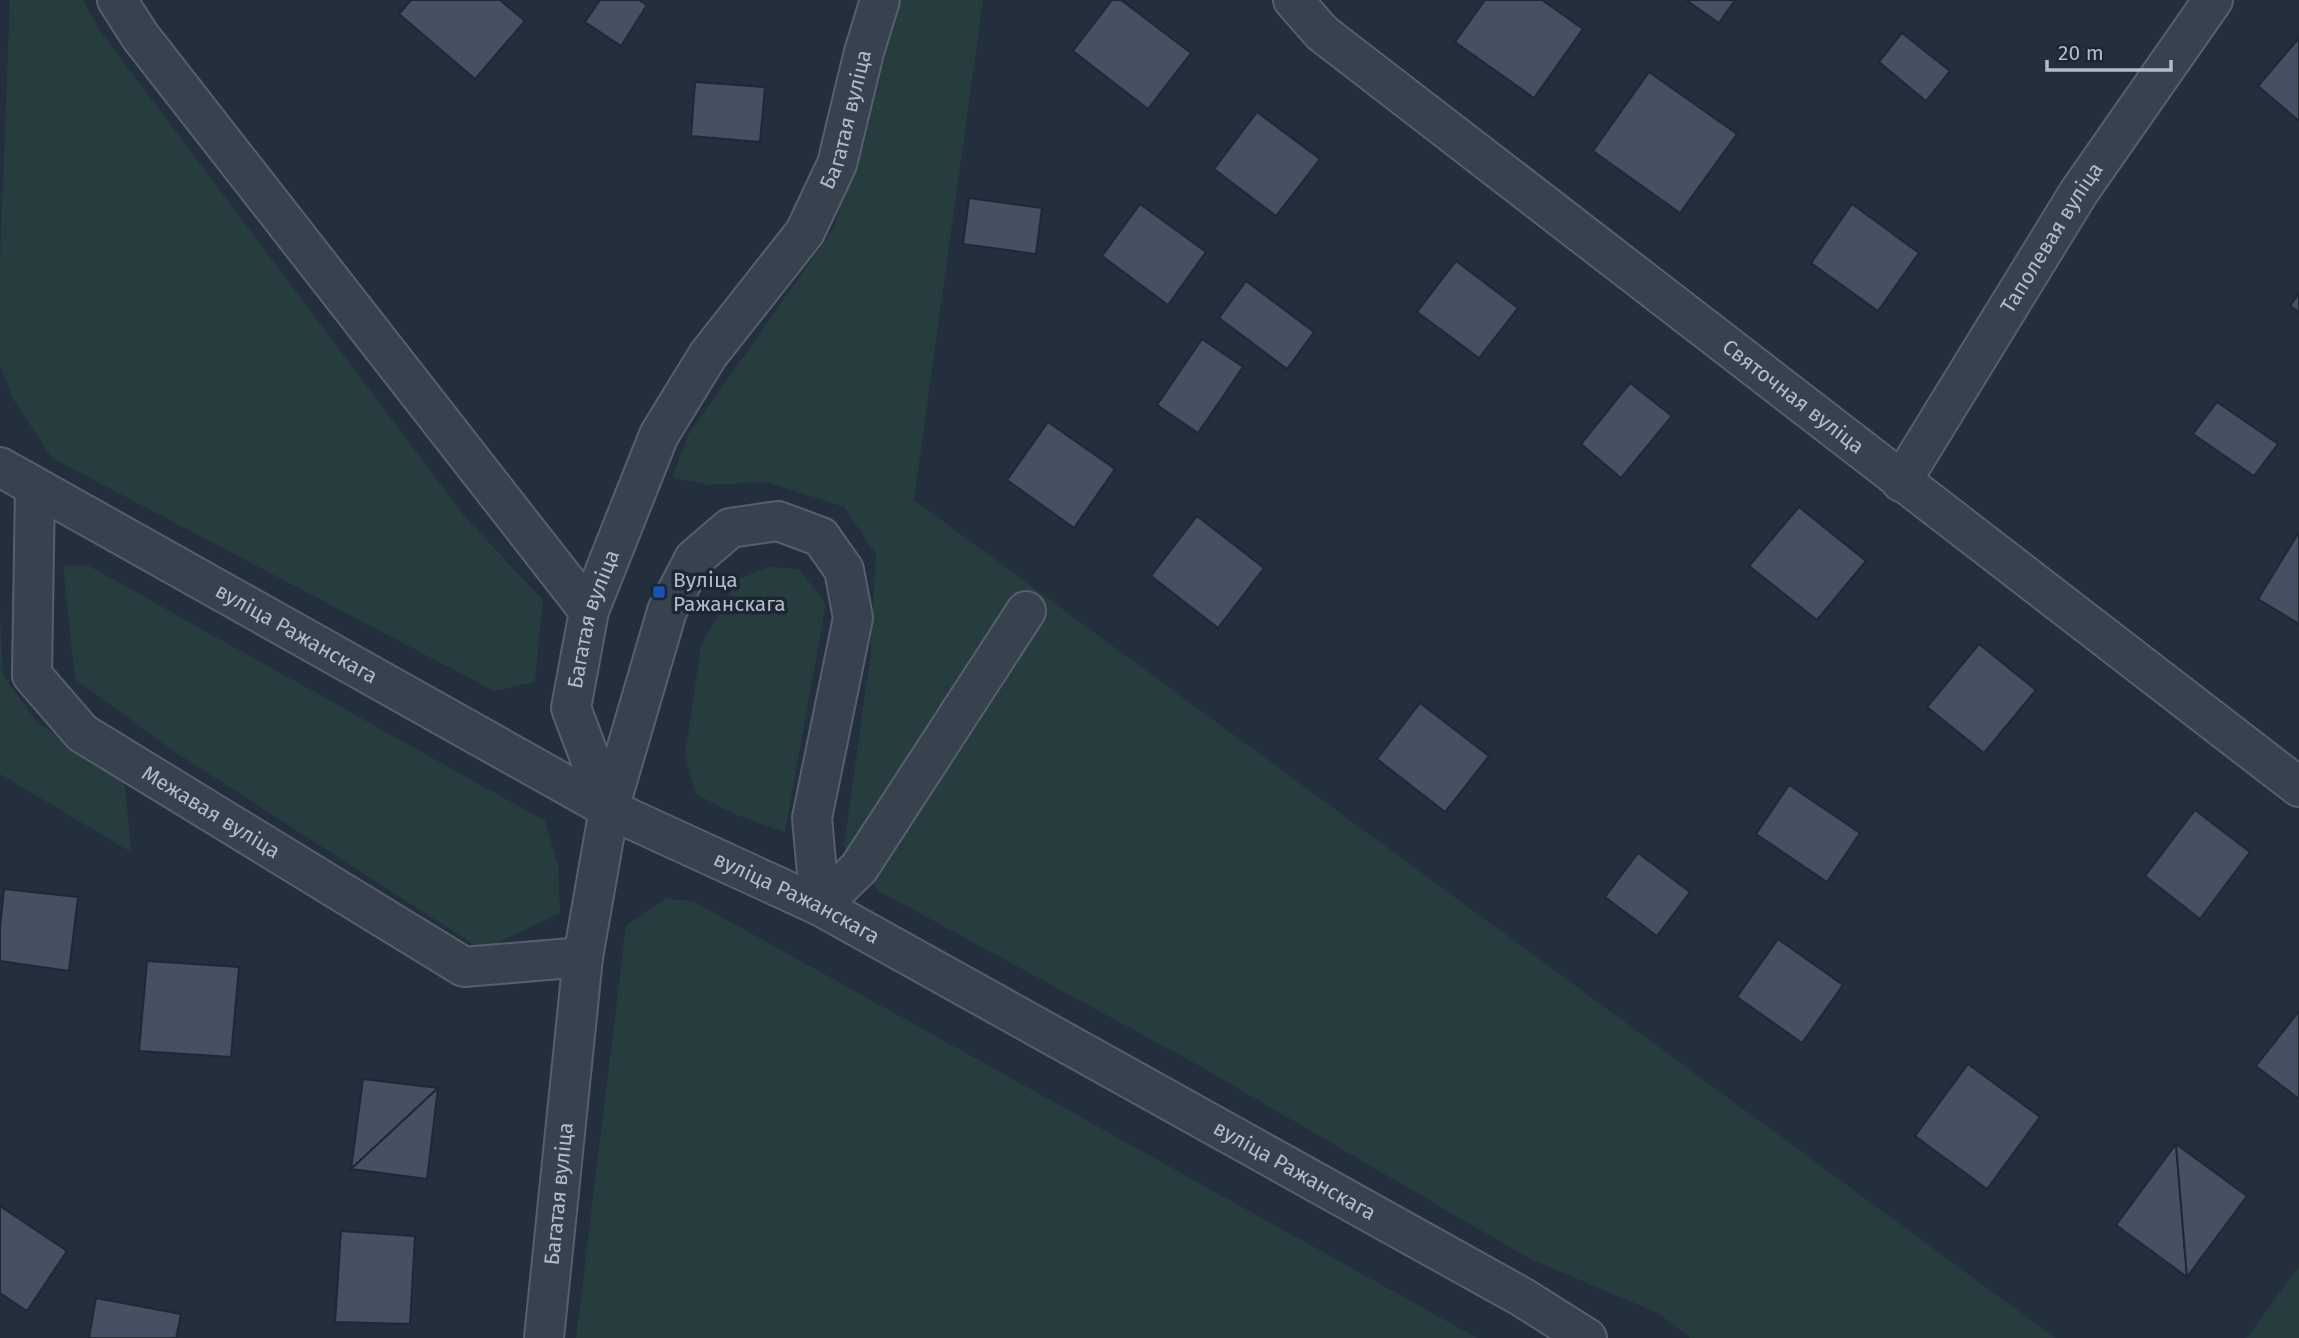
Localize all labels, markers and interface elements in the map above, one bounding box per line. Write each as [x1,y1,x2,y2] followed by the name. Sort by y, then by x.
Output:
[2047,28,2171,72] scale bar
[2058,40,2104,66] text: 20 m
[814,47,877,194] street label: Багатая вуліца
[1995,157,2109,318] street label: Таполевая вуліца
[1717,334,1869,459] street label: Святочная вуліца
[562,546,625,691] street label: Багатая вуліца
[673,567,786,617] place label: Вуліца Ражанскага
[211,578,382,689] street label: вуліца Ражанскага
[651,584,667,600] marker: Вуліца Ражанскага
[137,760,285,864] street label: Межавая вуліца
[710,846,884,950] street label: вуліца Ражанскага
[1209,1115,1380,1226] street label: вуліца Ражанскага
[539,1121,579,1266] street label: Багатая вуліца

